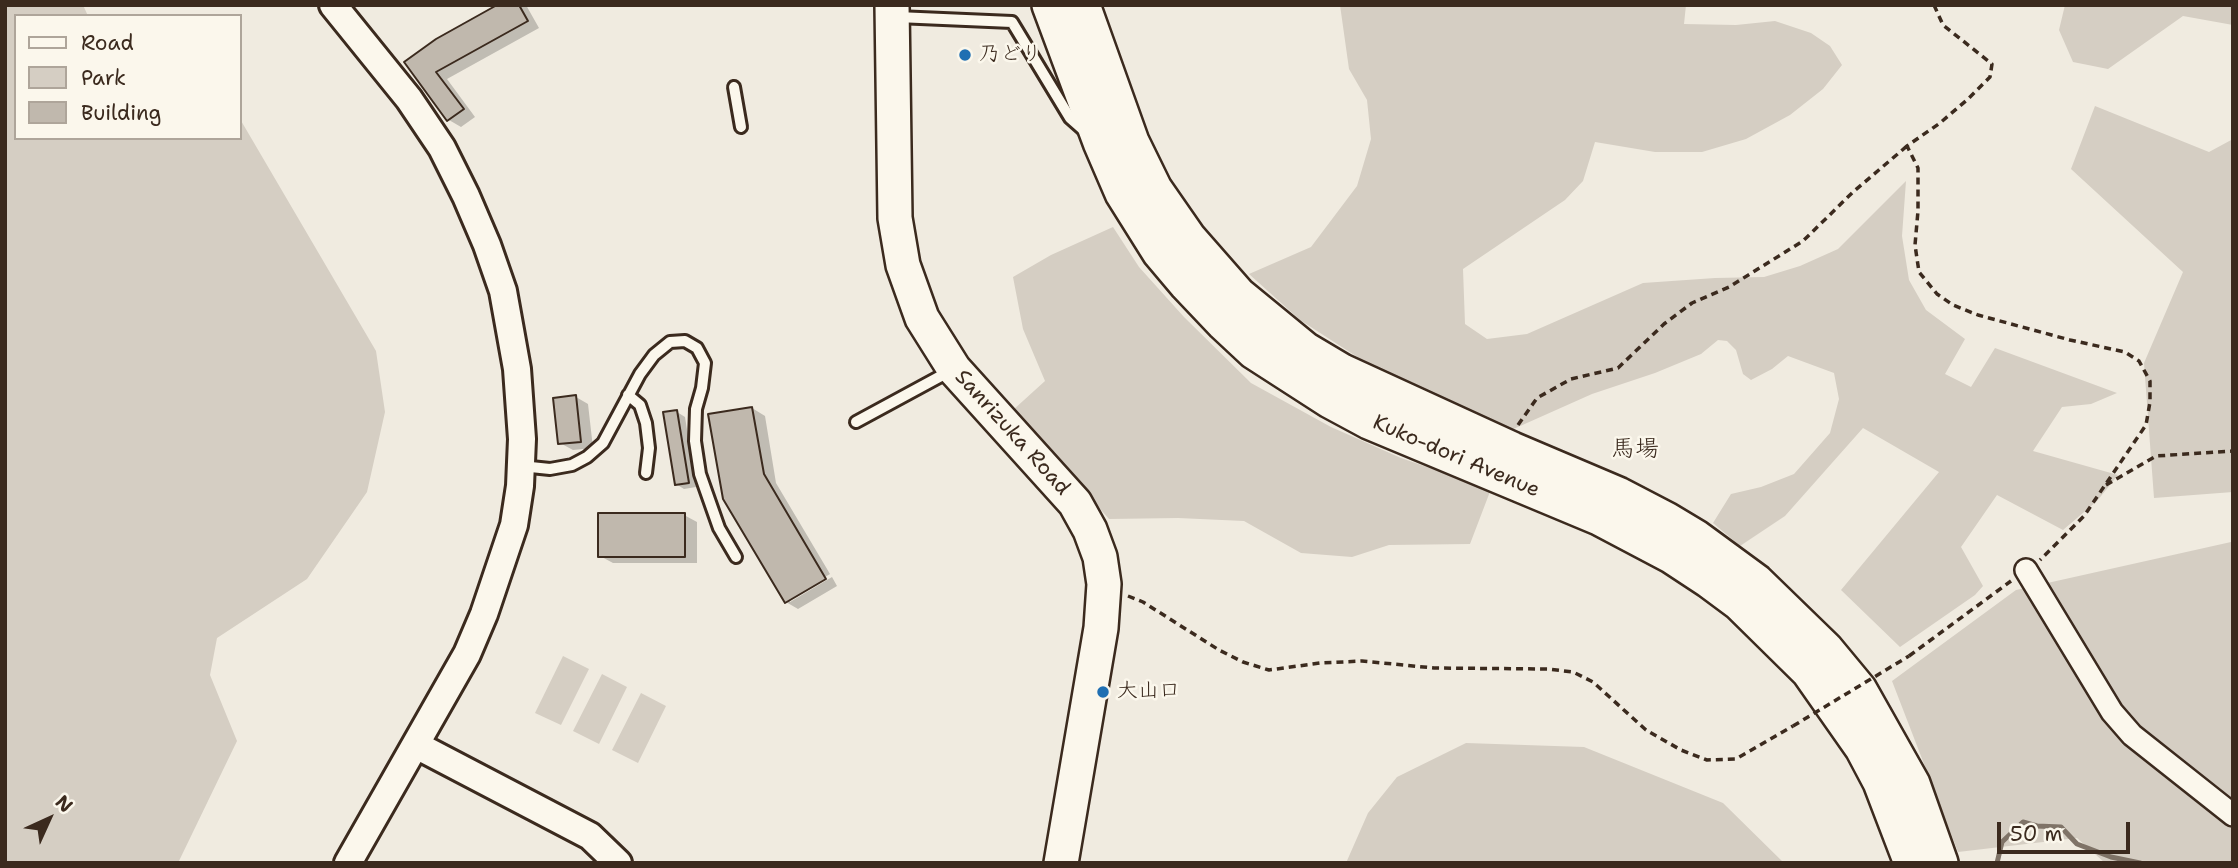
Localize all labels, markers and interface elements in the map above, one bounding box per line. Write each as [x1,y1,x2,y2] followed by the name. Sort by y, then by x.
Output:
[14,14,242,140] legend
[81,29,134,57] text: Road
[979,42,1042,68] place label: 乃どり
[957,47,973,63] marker: 乃どり
[81,64,126,92] text: Park
[81,99,161,127] text: Building
[949,365,1075,501] street label: Sanrizuka Road
[1369,410,1543,504] street label: Kuko-dori Avenue
[1611,436,1659,464] district label: 馬場
[1117,679,1180,705] place label: 大山口
[1095,684,1111,700] marker: 大山口
[14,784,84,854] north arrow
[50,790,78,818] text: N
[2000,808,2133,852] scale bar
[2010,820,2063,848] text: 50 m

